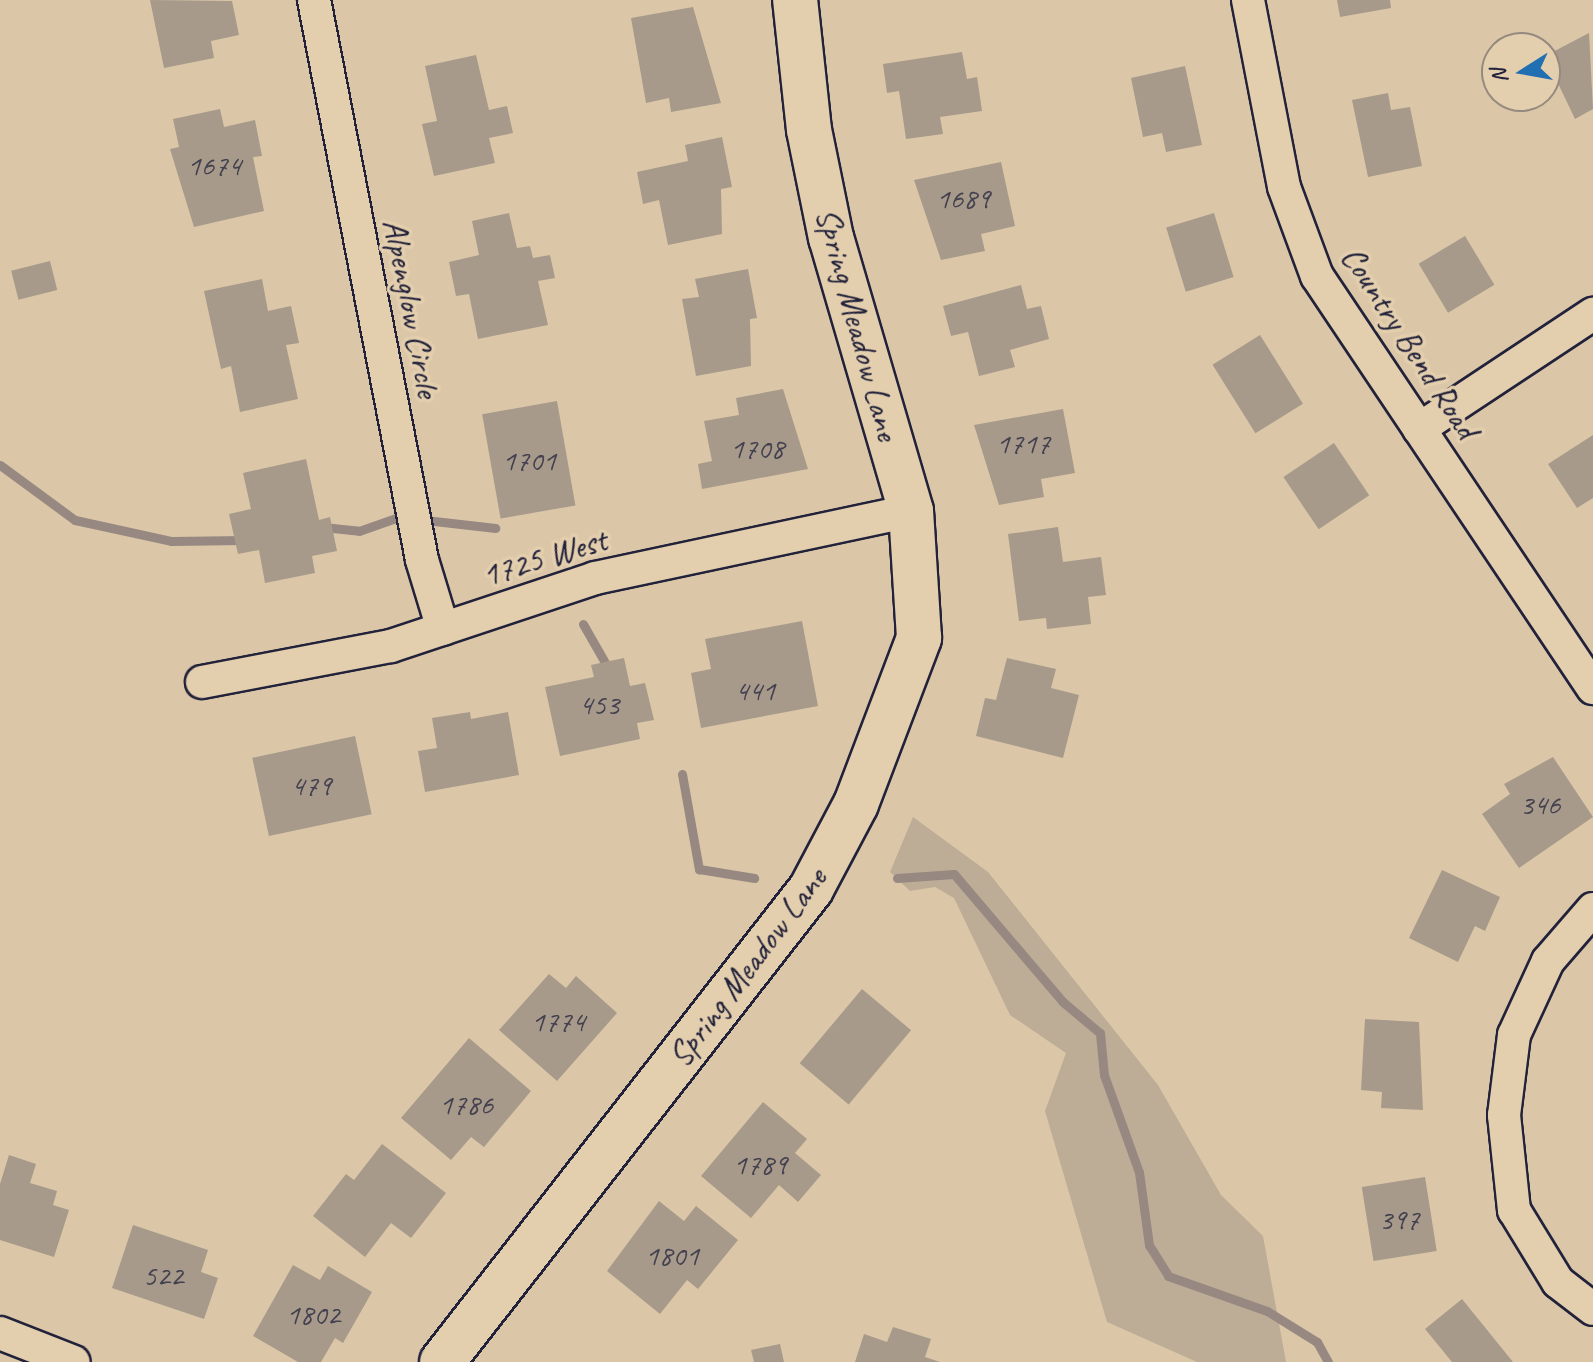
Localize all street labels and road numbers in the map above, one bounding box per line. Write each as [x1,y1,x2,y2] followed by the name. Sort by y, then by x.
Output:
[807,203,909,445] street label: Spring Meadow Lane
[375,215,449,401] street label: Alpenglow Circle
[1332,238,1488,446] street label: Country Bend Road
[477,519,611,595] street label: 1725 West
[659,859,835,1075] street label: Spring Meadow Lane

